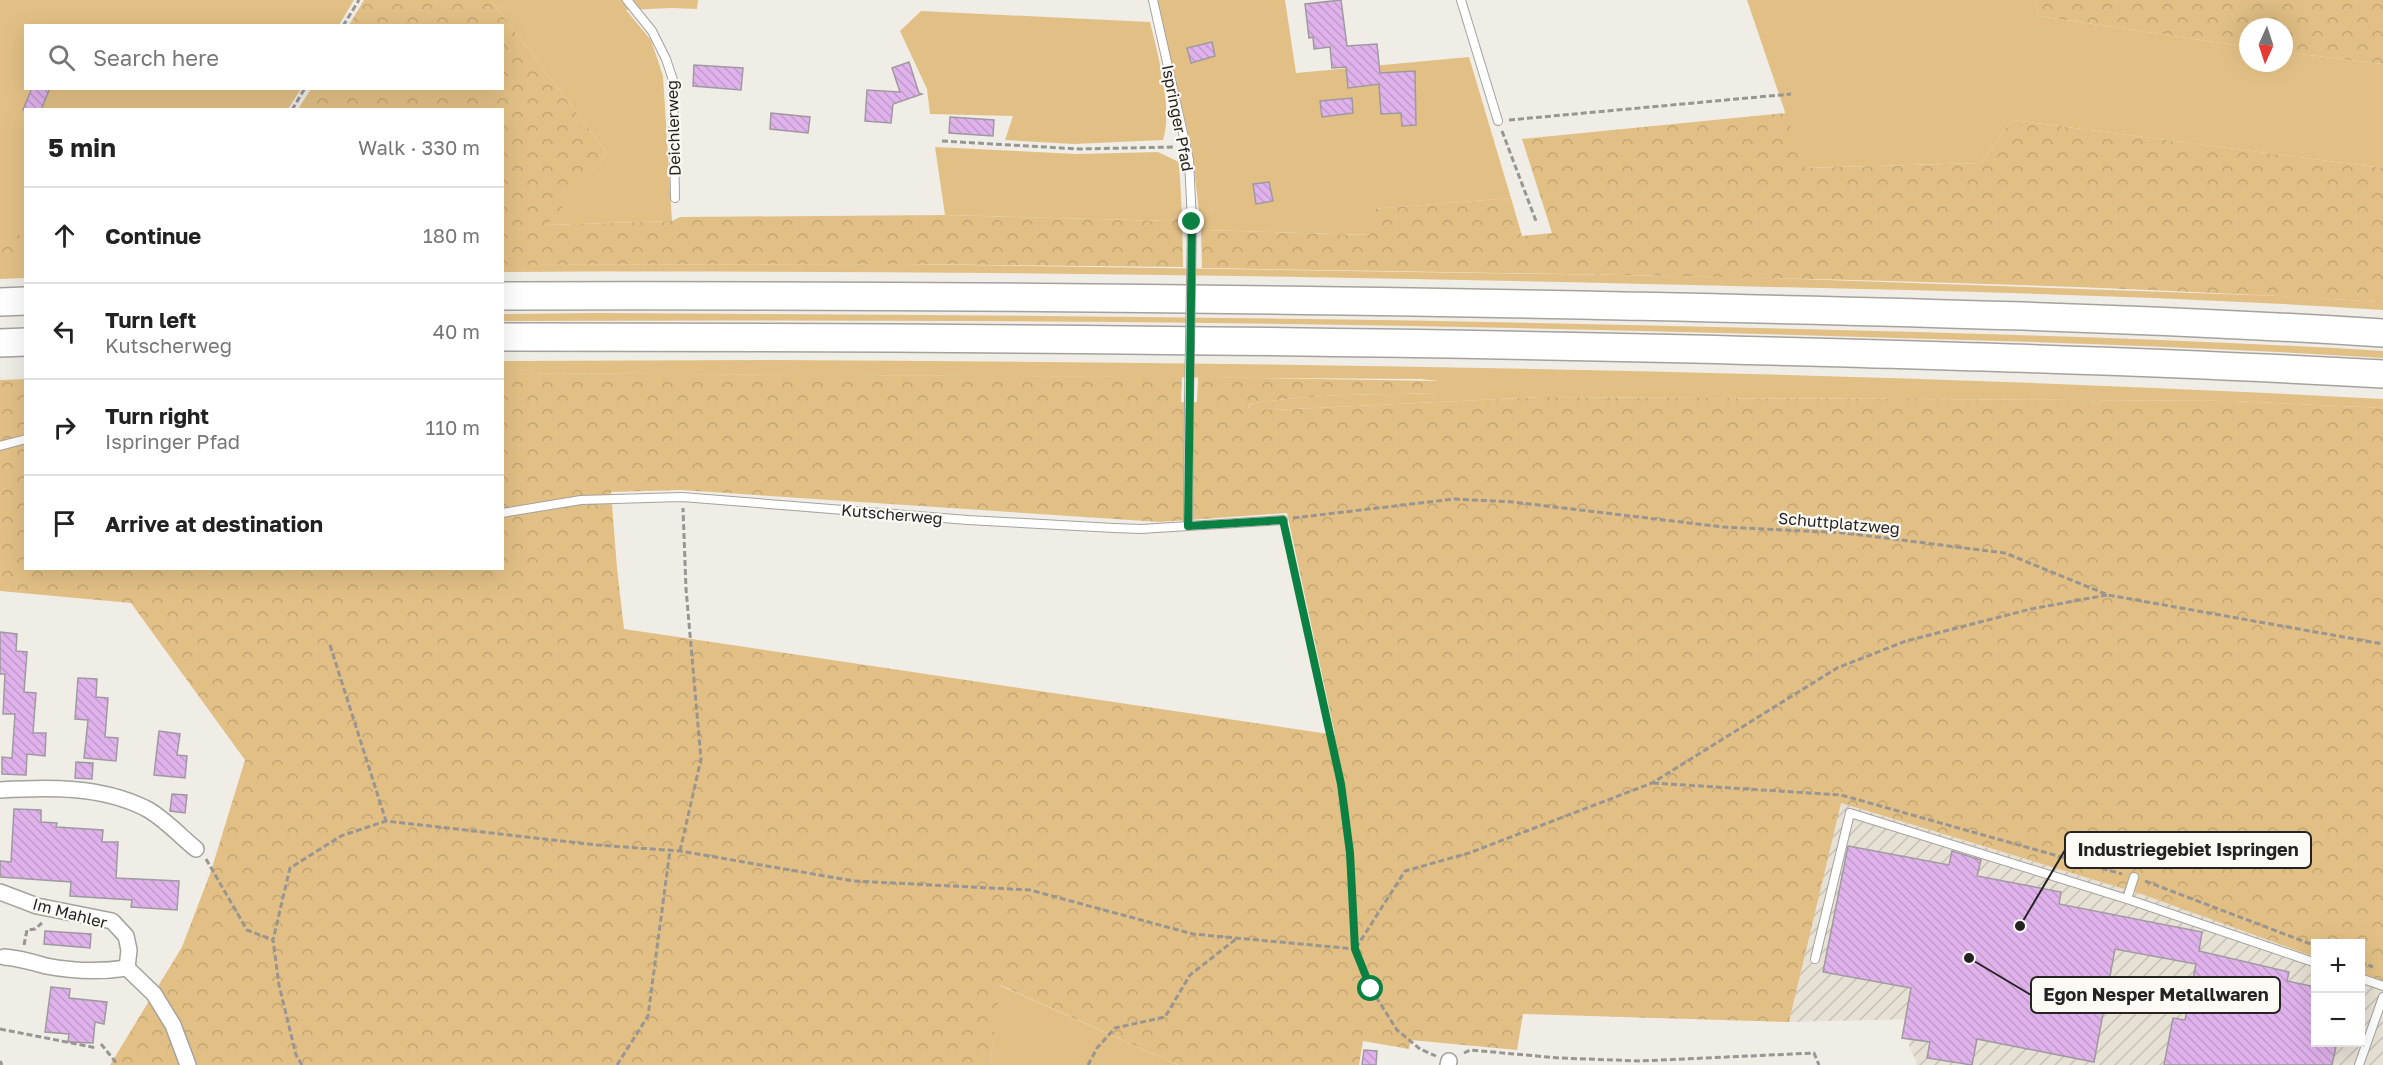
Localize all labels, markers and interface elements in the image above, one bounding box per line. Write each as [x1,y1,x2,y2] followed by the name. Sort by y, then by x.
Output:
[2239,18,2293,72] north arrow
[24,24,504,90] search box
[45,41,78,74] icon: search
[93,44,219,71] text: Search here
[1158,63,1198,173] street label: Ispringer Pfad
[661,80,685,176] street label: Deichlerweg
[48,132,116,163] text: 5 min
[358,135,480,159] text: Walk · 330 m
[1178,208,1204,234] route end
[48,219,81,252] icon: ahead
[105,222,201,249] text: Continue
[423,223,480,247] text: 180 m
[105,306,196,333] text: Turn left
[48,315,81,348] icon: left
[433,319,480,343] text: 40 m
[105,333,232,357] text: Kutscherweg
[105,402,209,429] text: Turn right
[48,411,81,444] icon: right
[426,415,480,439] text: 110 m
[105,429,240,453] text: Ispringer Pfad
[841,500,943,528] street label: Kutscherweg
[48,507,81,540] icon: arrive
[1777,508,1901,538] street label: Schuttplatzweg
[105,510,323,537] text: Arrive at destination
[2065,832,2311,868] callout: Industriegebiet Ispringen
[2077,838,2299,860] text: Industriegebiet Ispringen
[31,893,109,933] street label: Im Mahler
[2311,939,2365,1047] map controls
[2311,939,2365,993] button: +
[1357,975,1383,1001] route start
[2031,977,2280,1013] callout: Egon Nesper Metallwaren
[2043,983,2269,1005] text: Egon Nesper Metallwaren
[2311,993,2365,1047] button: −

